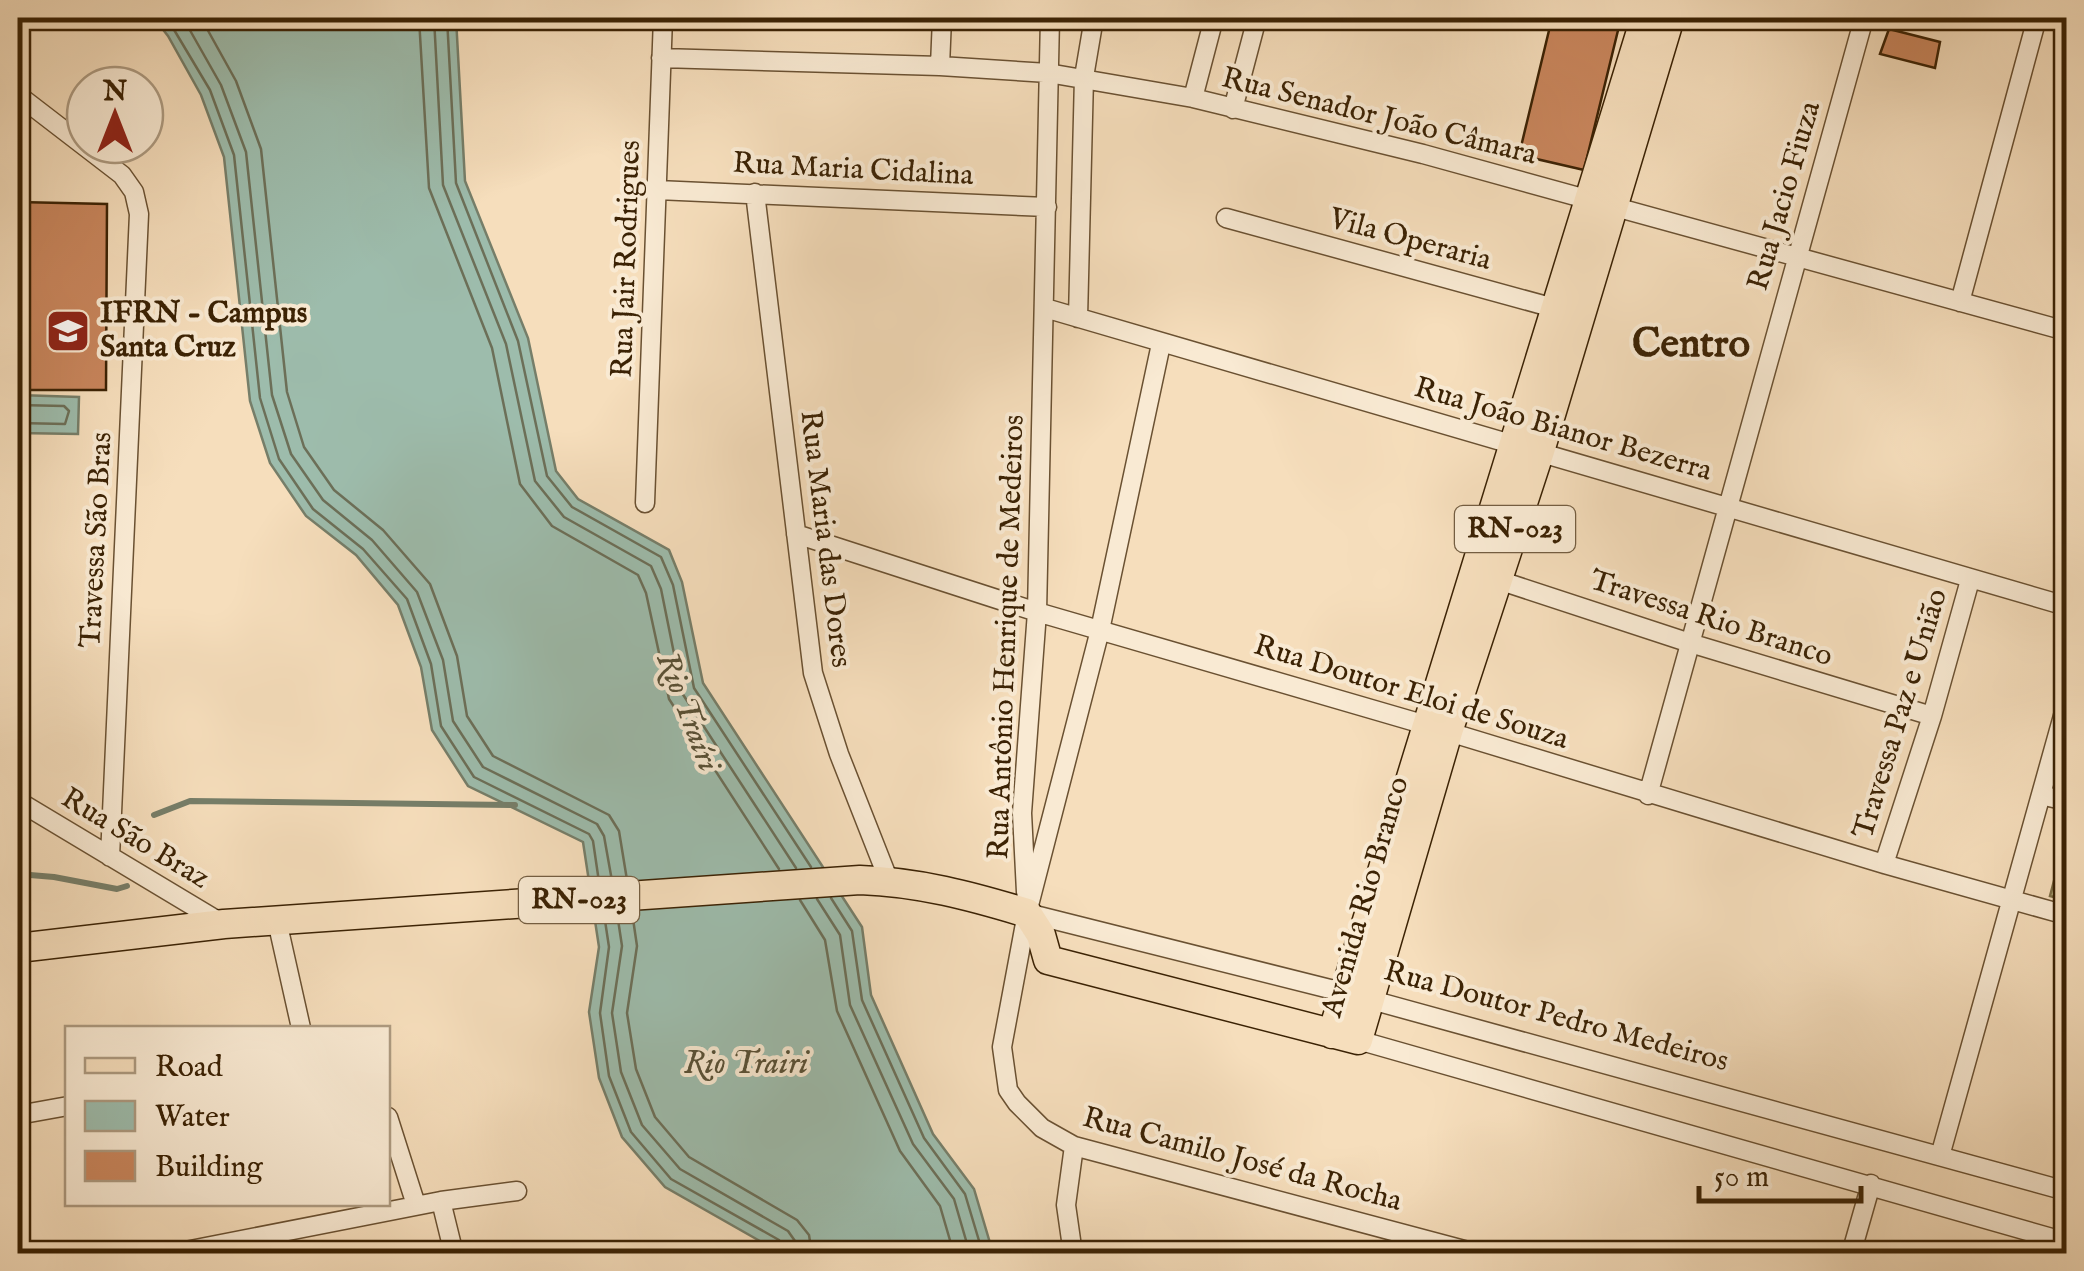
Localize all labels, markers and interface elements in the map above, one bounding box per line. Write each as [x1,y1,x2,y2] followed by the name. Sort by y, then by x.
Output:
[1218,59,1540,175] street label: Rua Senador João Câmara
[65,65,165,165] north arrow
[102,75,127,110] text: N
[1740,97,1830,295] street label: Rua Jacio Fiuza
[604,140,650,378] street label: Rua Jair Rodrigues
[732,145,974,195] street label: Rua Maria Cidalina
[1324,200,1495,280] street label: Vila Operaria
[100,295,307,367] place label: IFRN - Campus Santa Cruz
[45,308,91,354] school or university icon: IFRN - Campus Santa Cruz
[1632,320,1750,371] district label: Centro
[1410,369,1716,491] street label: Rua João Bianor Bezerra
[790,408,860,670] street label: Rua Maria das Dores
[980,414,1034,860] street label: Rua Antônio Henrique de Medeiros
[72,431,122,649] street label: Travessa São Bras
[1455,506,1575,552] road number: RN-023
[1585,562,1837,676] street label: Travessa Rio Branco
[1845,584,1957,844] street label: Travessa Paz e União
[1249,627,1573,759] street label: Rua Doutor Eloi de Souza
[646,647,729,779] water label: Rio Traíri
[1313,773,1418,1022] street label: Avenida Rio Branco
[54,780,216,898] street label: Rua São Braz
[519,877,639,923] road number: RN-023
[1380,953,1732,1081] street label: Rua Doutor Pedro Medeiros
[65,1026,390,1206] legend
[684,1044,810,1085] water label: Rio Trairi
[155,1049,224,1087] text: Road
[155,1099,230,1137] text: Water
[1078,1099,1406,1221] street label: Rua Camilo José da Rocha
[1699,1141,1862,1203] scale bar
[155,1149,264,1187] text: Building
[1714,1159,1769,1197] text: 50 m

